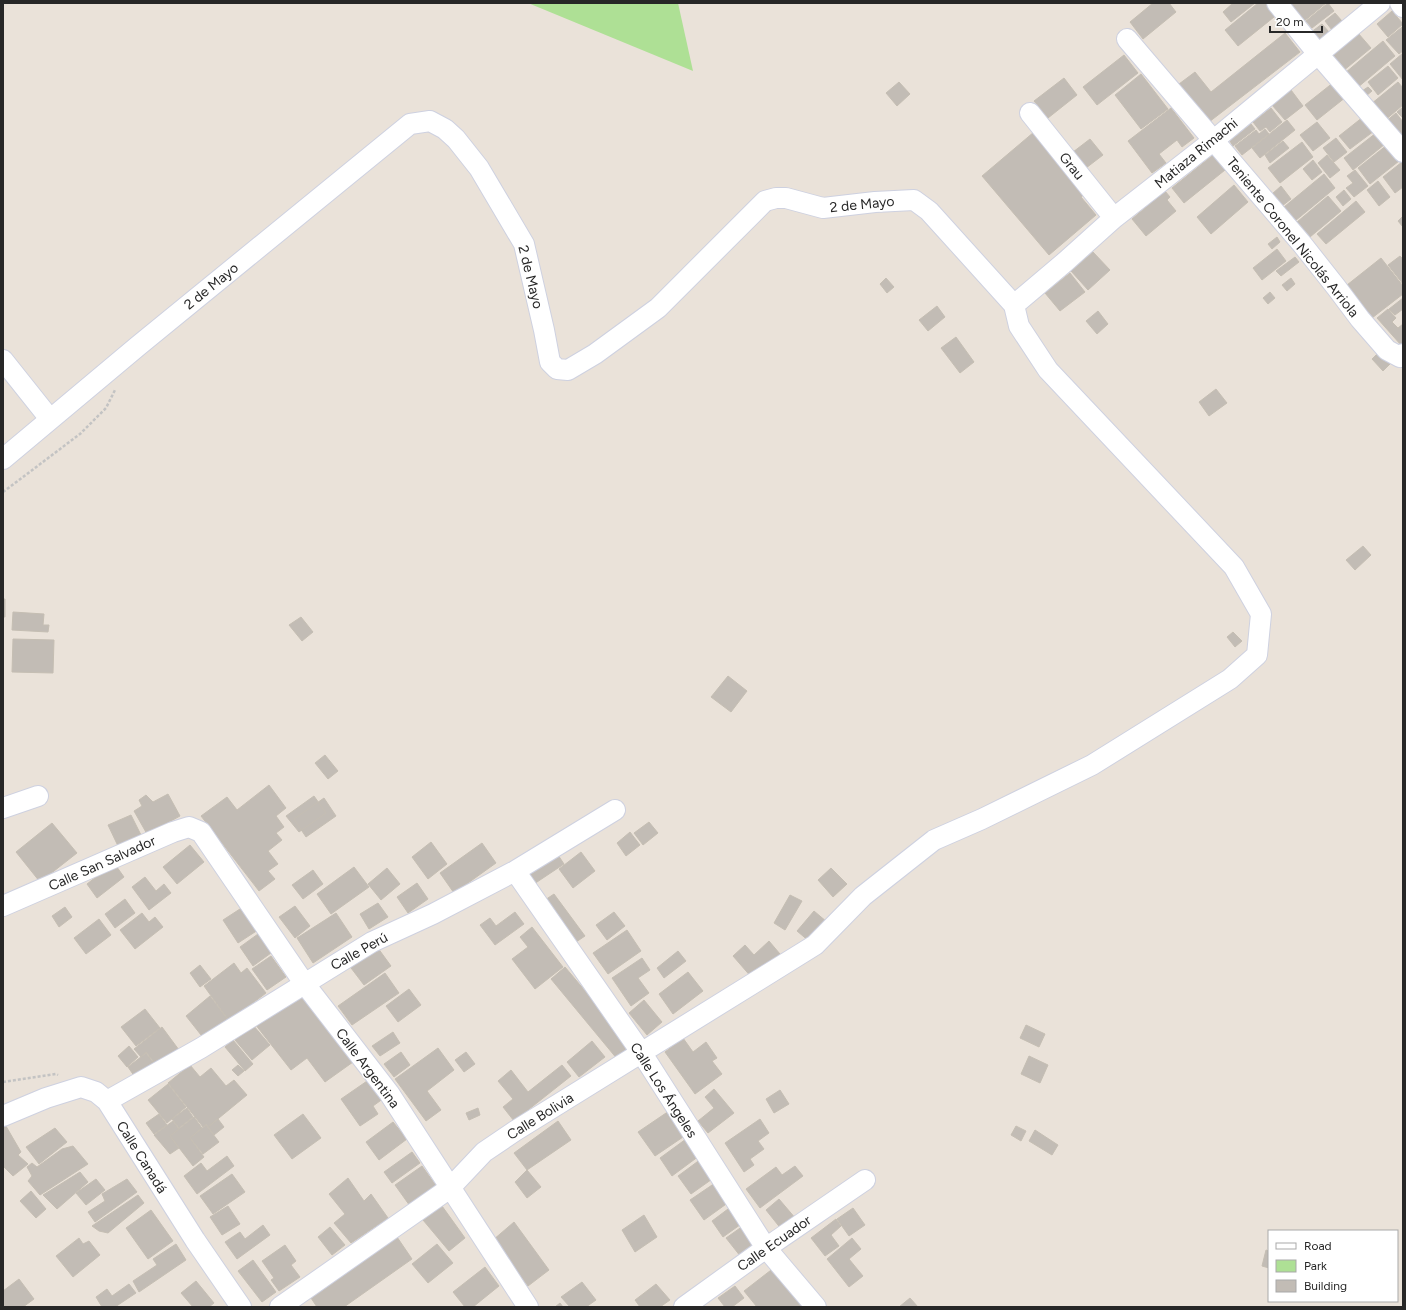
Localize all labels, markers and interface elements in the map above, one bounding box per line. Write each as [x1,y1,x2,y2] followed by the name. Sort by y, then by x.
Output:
[1270,8,1322,34] scale bar
[1276,15,1304,29] text: 20 m
[1151,115,1241,192] street label: Matiaza Rimachi
[1055,149,1088,183] street label: Grau
[1223,154,1362,321] street label: Teniente Coronel Nicolás Arriola
[829,193,895,216] street label: 2 de Mayo
[514,244,547,311] street label: 2 de Mayo
[181,259,242,313] street label: 2 de Mayo
[46,832,159,895] street label: Calle San Salvador
[328,929,391,974] street label: Calle Perú
[332,1025,403,1112] street label: Calle Argentina
[626,1039,701,1141] street label: Calle Los Ángeles
[504,1089,577,1144] street label: Calle Bolivia
[113,1118,171,1197] street label: Calle Canadá
[734,1212,815,1275] street label: Calle Ecuador
[1268,1230,1398,1302] legend
[1304,1239,1332,1253] text: Road
[1304,1259,1327,1273] text: Park
[1304,1279,1347,1293] text: Building

